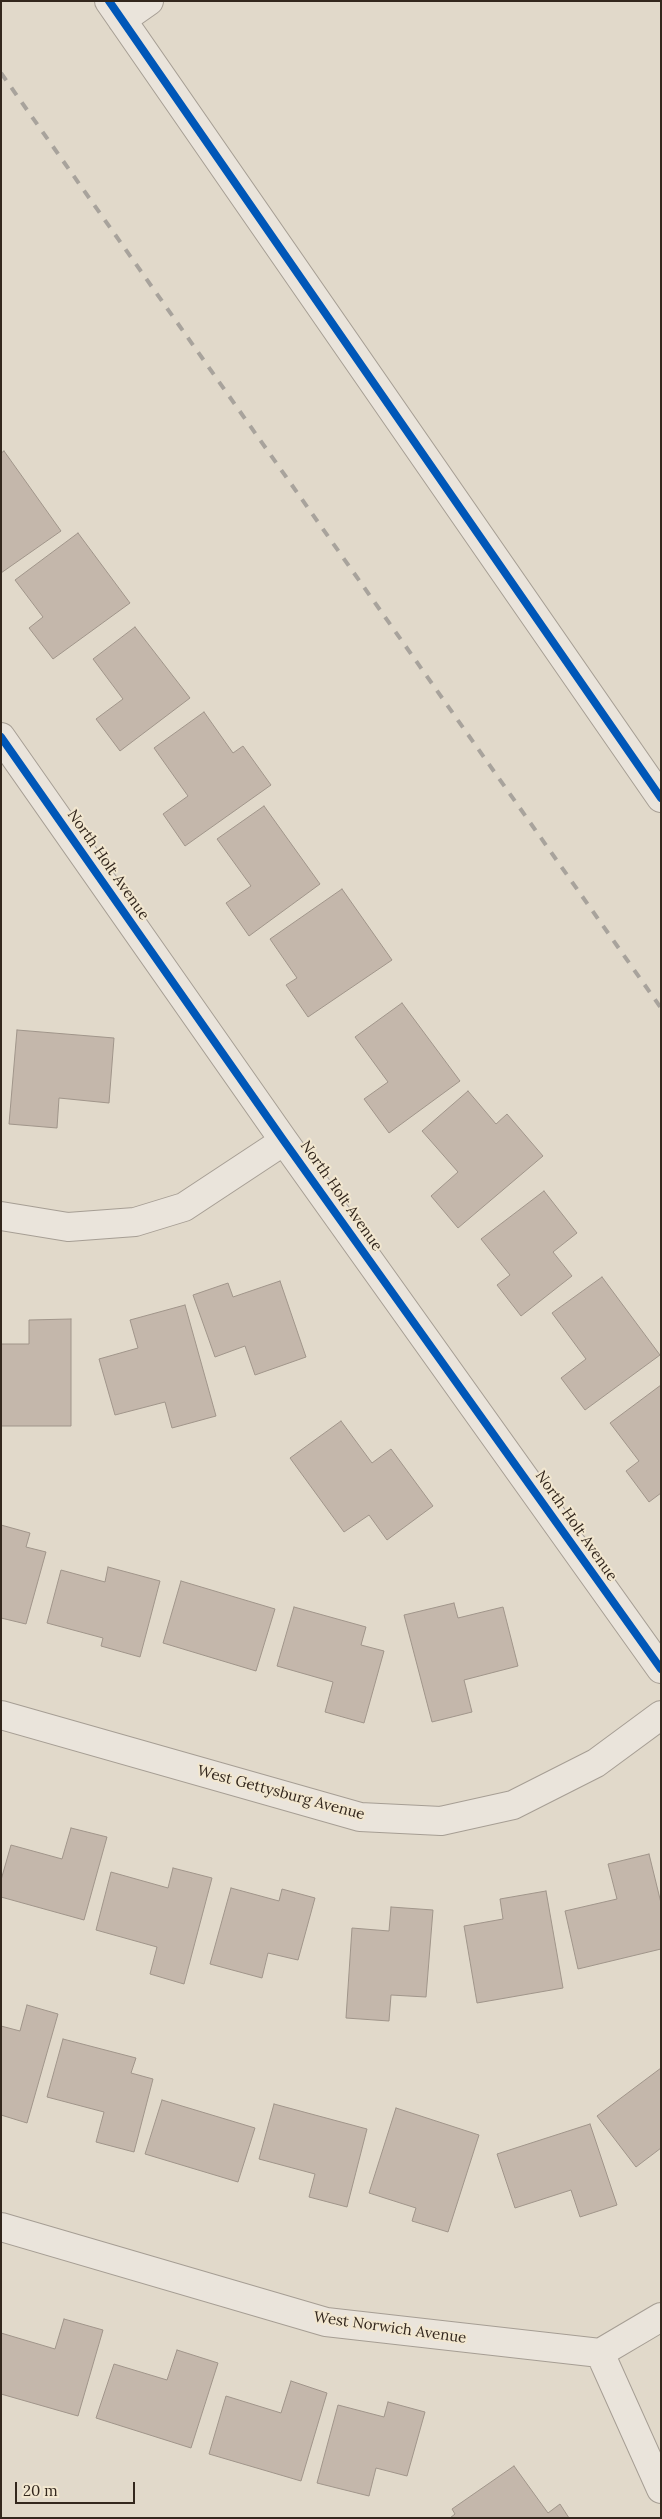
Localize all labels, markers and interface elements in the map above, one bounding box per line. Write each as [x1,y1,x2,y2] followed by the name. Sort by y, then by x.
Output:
[63,806,153,924] street label: North Holt Avenue
[296,1137,386,1255] street label: North Holt Avenue
[531,1467,621,1585] street label: North Holt Avenue
[195,1762,367,1824] street label: West Gettysburg Avenue
[313,2308,467,2348] street label: West Norwich Avenue
[18,2472,138,2504] scale bar
[23,2481,58,2500] text: 20 m

